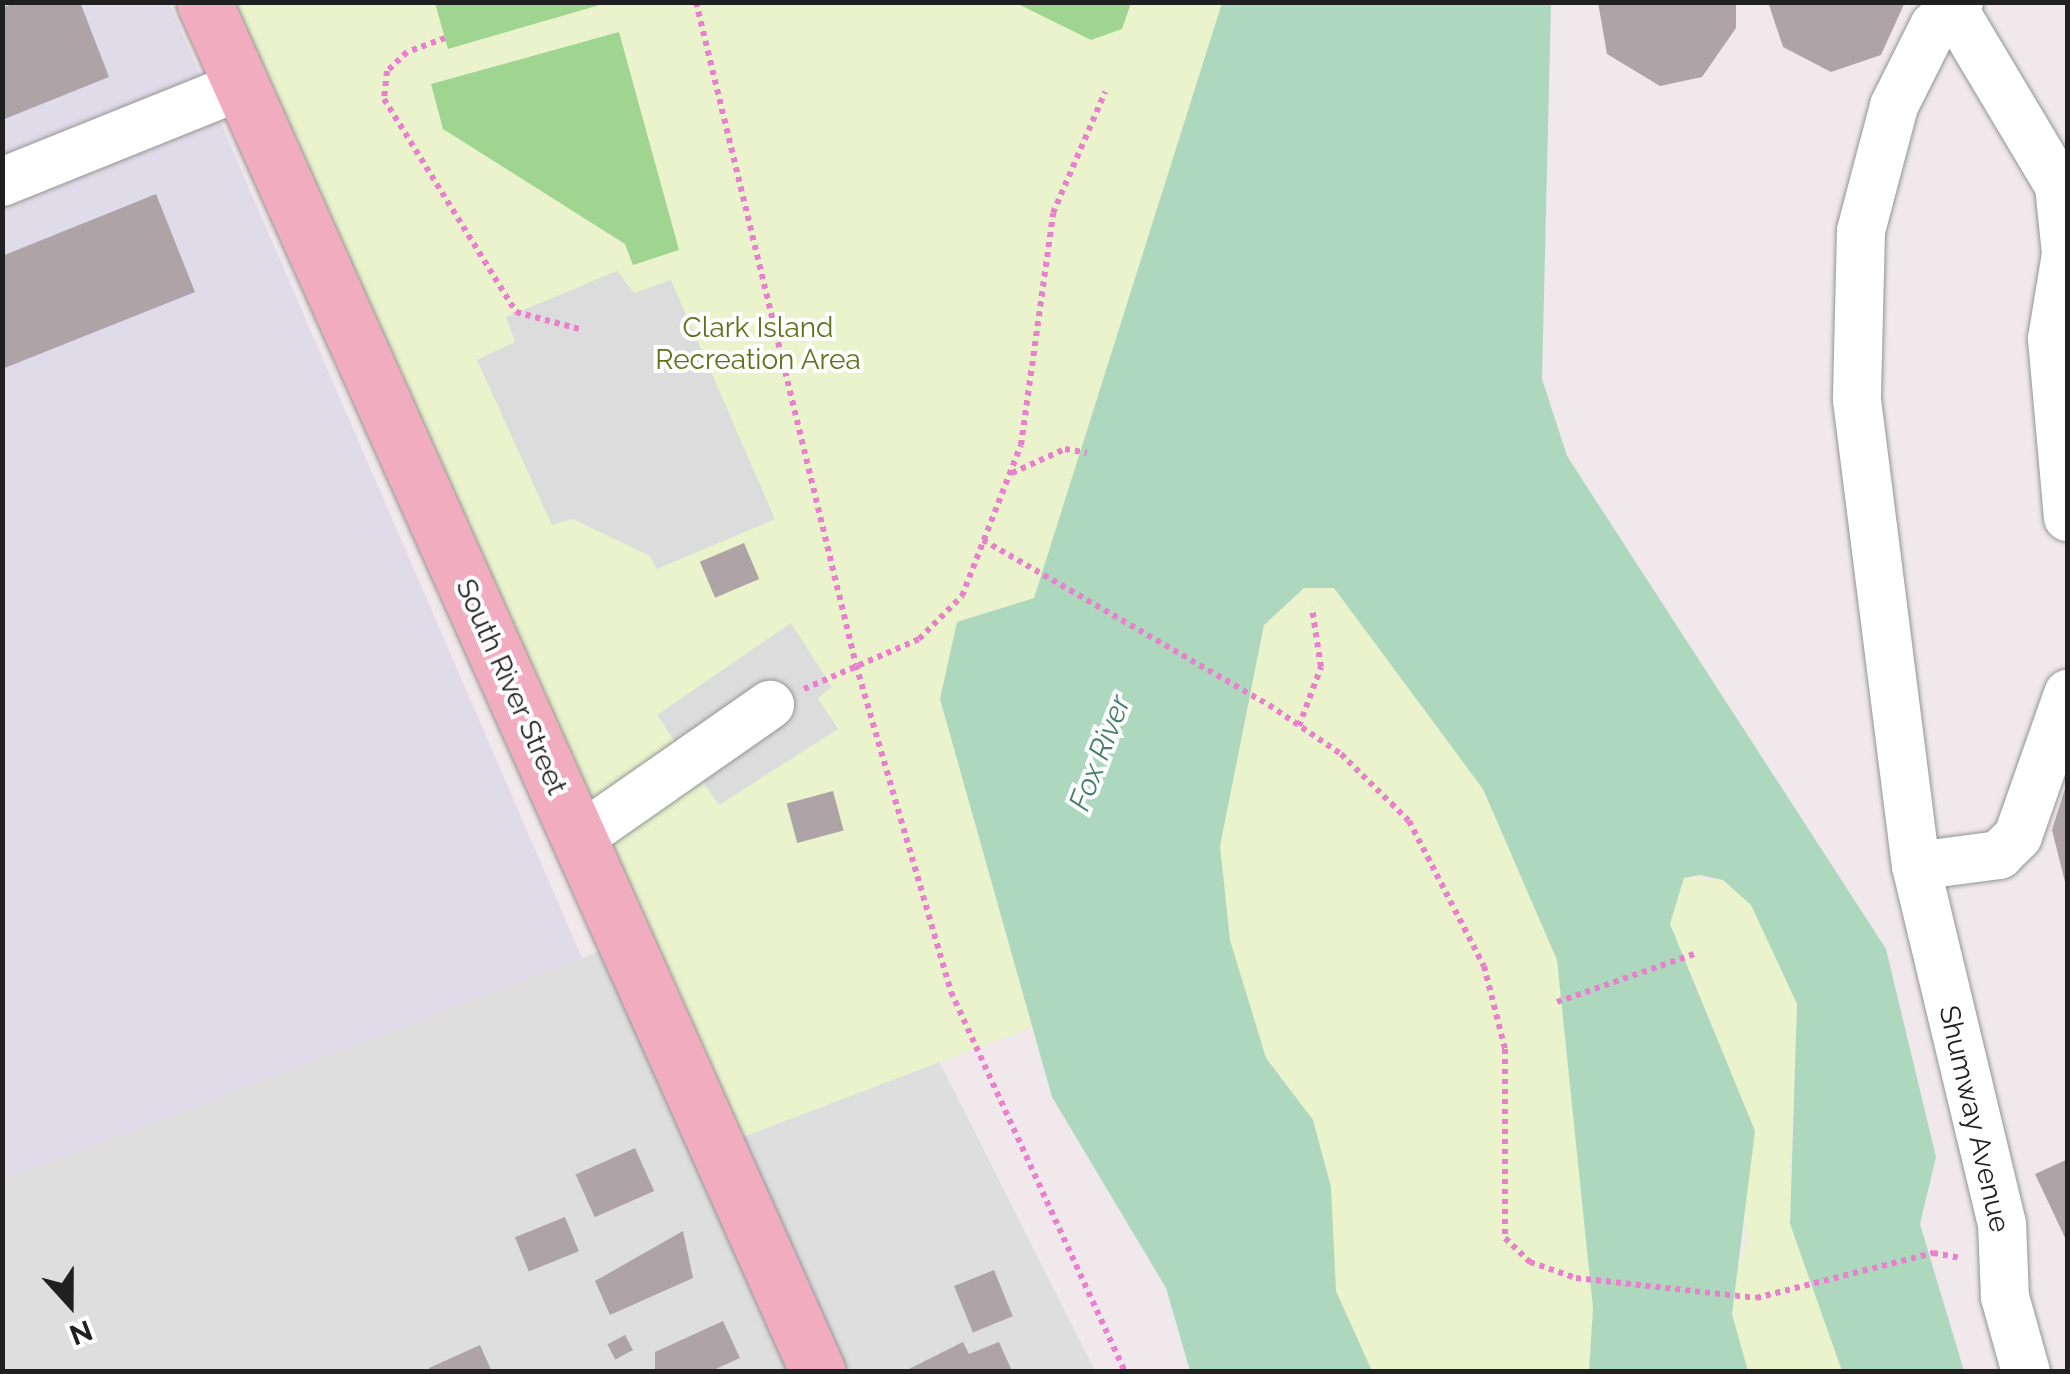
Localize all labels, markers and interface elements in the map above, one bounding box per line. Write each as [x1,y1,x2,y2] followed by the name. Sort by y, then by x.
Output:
[655,311,861,377] park label: Clark Island Recreation Area
[448,574,574,800] street label: South River Street
[1062,690,1138,816] water label: Fox River
[1931,1002,2017,1236] street label: Shumway Avenue
[20,1254,120,1354] north arrow
[65,1313,97,1352] text: N

